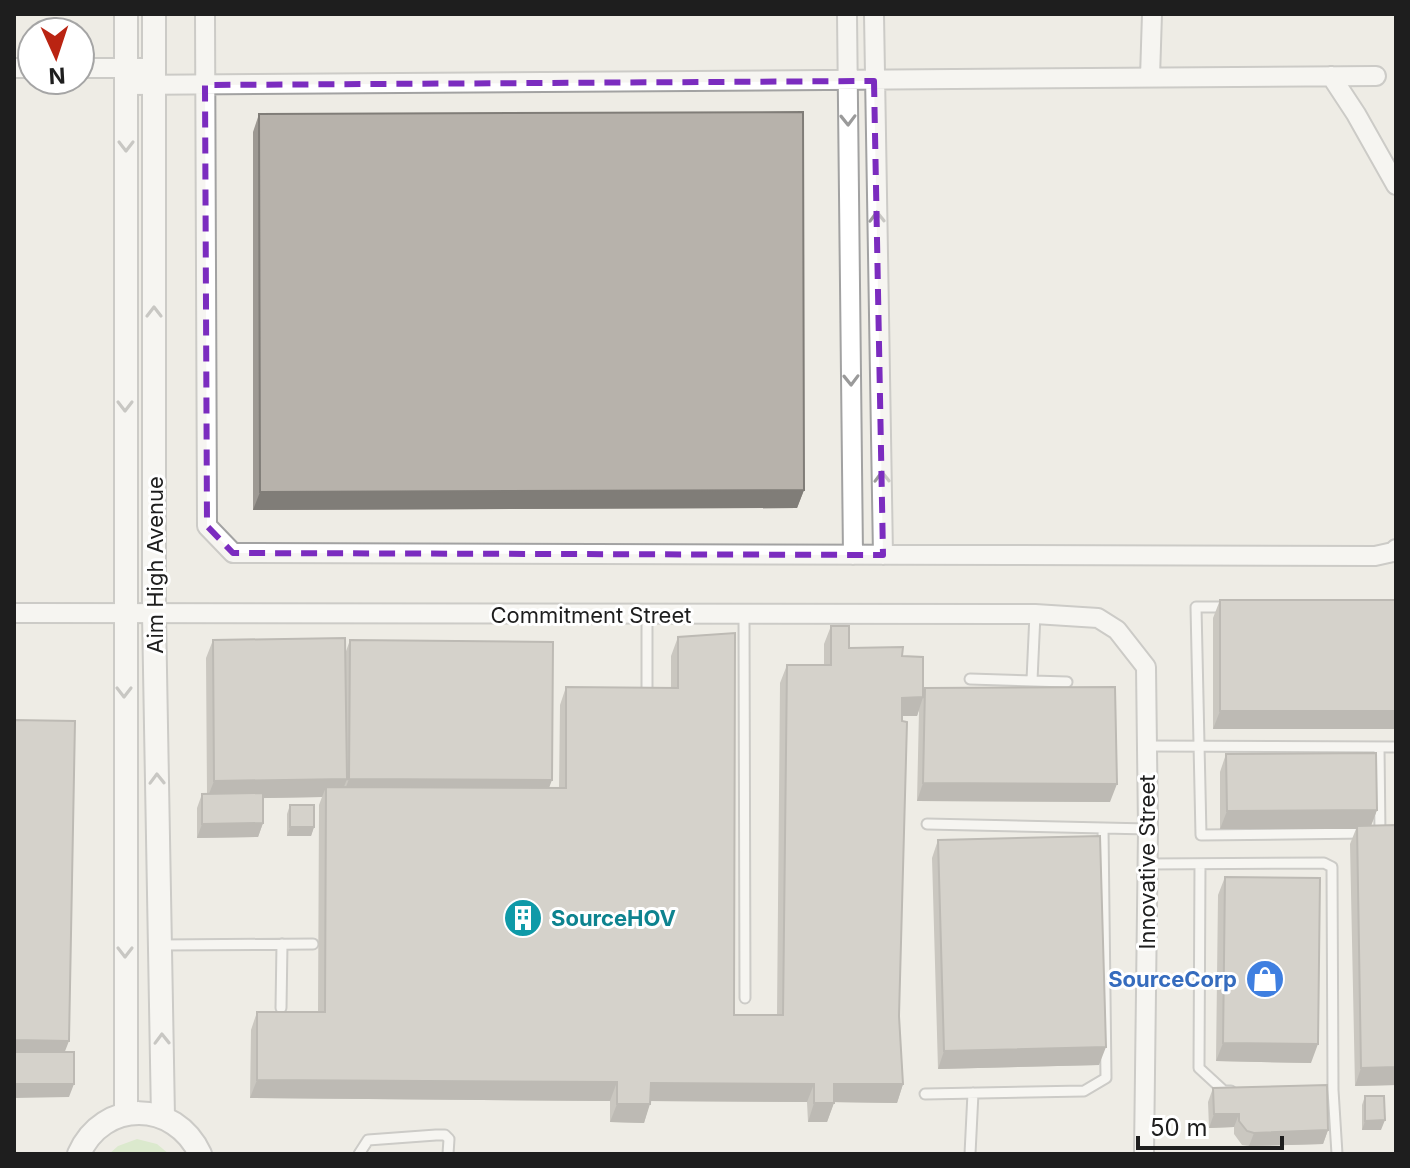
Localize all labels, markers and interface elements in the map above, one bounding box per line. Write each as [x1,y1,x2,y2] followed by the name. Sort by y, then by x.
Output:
[16,16,96,96] north arrow
[48,63,66,89] text: N
[839,114,856,127] one-way arrow
[117,140,134,153] one-way arrow
[868,210,886,223] one-way arrow
[145,305,163,318] one-way arrow
[842,374,860,387] one-way arrow
[116,400,134,413] one-way arrow
[873,470,891,483] one-way arrow
[142,476,168,654] street label: Aim High Avenue
[491,602,691,628] street label: Commitment Street
[115,686,133,699] one-way arrow
[148,772,166,785] one-way arrow
[1134,775,1160,949] street label: Innovative Street
[502,897,544,939] building icon: SourceHOV
[551,905,676,931] place label: SourceHOV
[116,946,134,959] one-way arrow
[1244,958,1286,1000] shop icon: SourceCorp
[1108,966,1237,992] place label: SourceCorp
[153,1032,170,1045] one-way arrow
[1138,1100,1282,1150] scale bar
[1150,1113,1208,1142] text: 50 m

